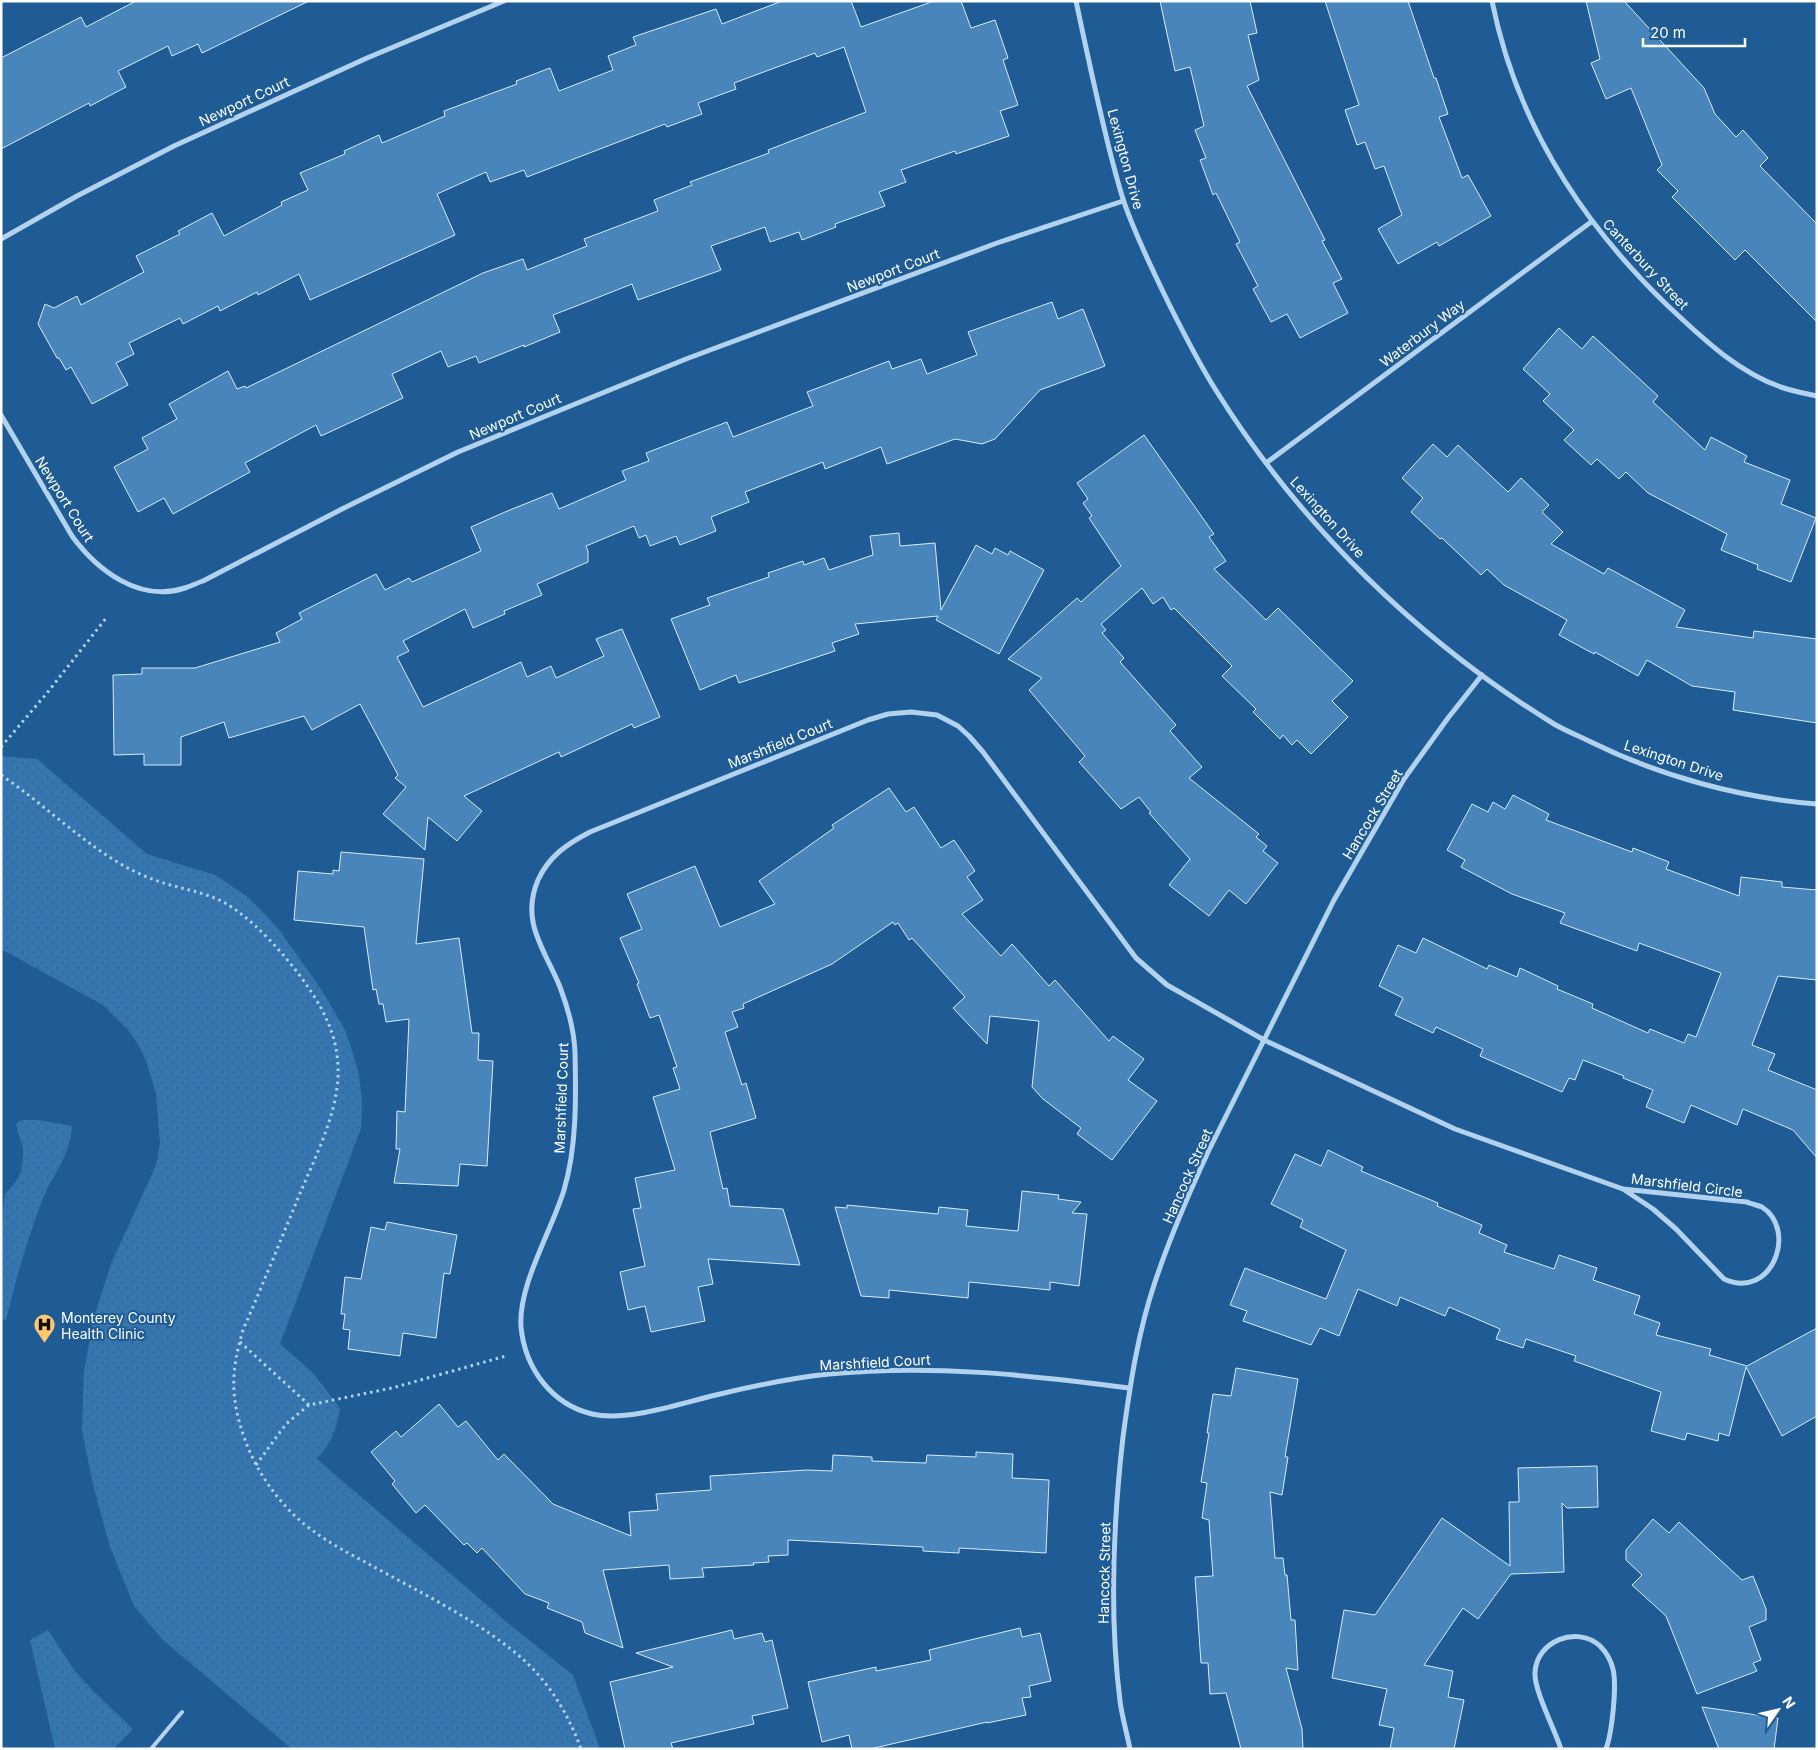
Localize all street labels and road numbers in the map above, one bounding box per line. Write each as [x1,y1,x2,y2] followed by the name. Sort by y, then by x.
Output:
[196,72,292,129] street label: Newport Court
[1104,107,1148,211] street label: Lexington Drive
[1600,215,1693,313] street label: Canterbury Street
[844,244,942,295] street label: Newport Court
[1376,296,1468,370] street label: Waterbury Way
[467,389,564,443] street label: Newport Court
[32,453,98,545] street label: Newport Court
[1287,473,1369,561] street label: Lexington Drive
[725,714,835,772] street label: Marshfield Court
[1622,736,1726,784] street label: Lexington Drive
[1338,766,1406,862] street label: Hancock Street
[551,1042,571,1154] street label: Marshfield Court
[1158,1126,1216,1226] street label: Hancock Street
[1630,1170,1744,1200] street label: Marshfield Circle
[819,1351,931,1373] street label: Marshfield Court
[1095,1521,1113,1624] street label: Hancock Street

